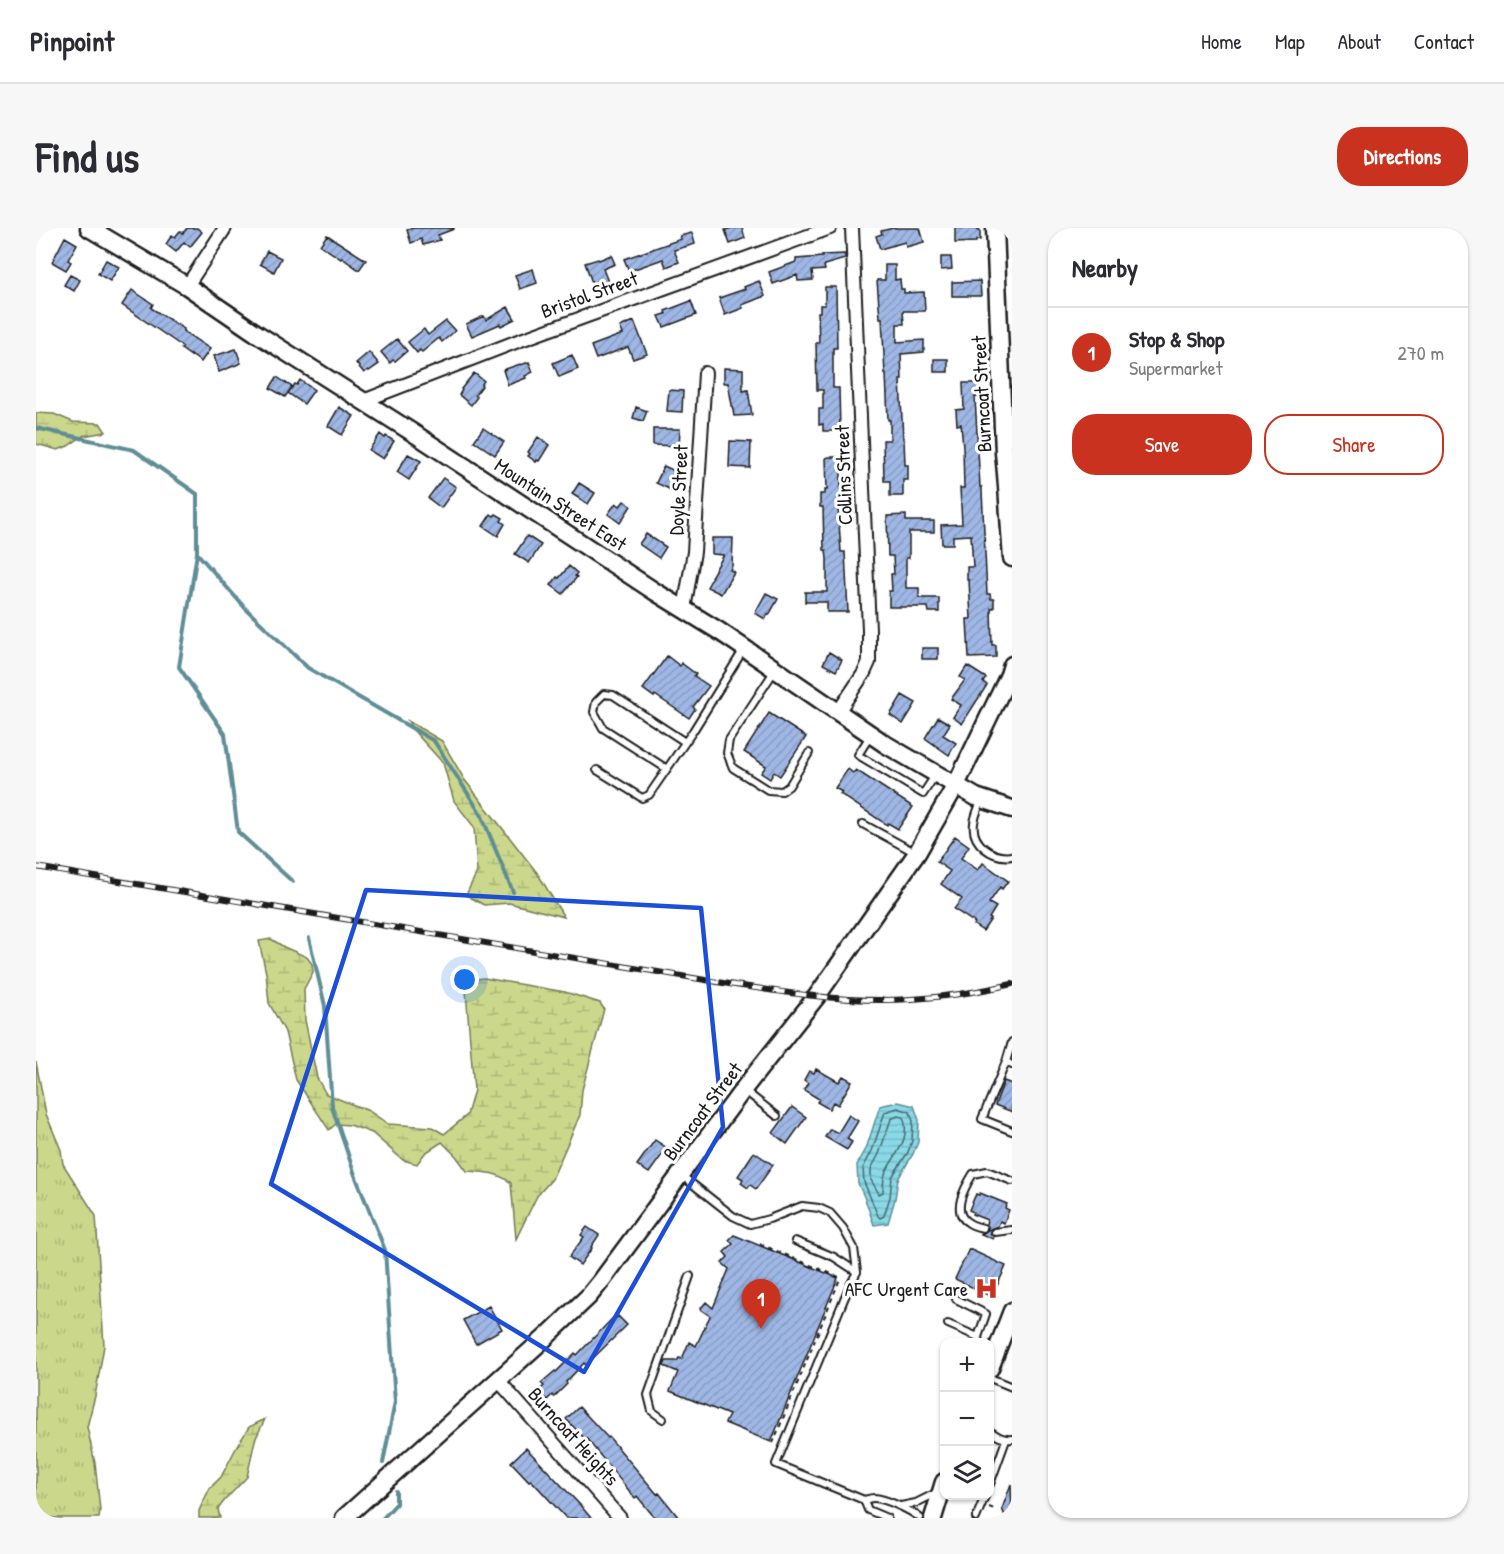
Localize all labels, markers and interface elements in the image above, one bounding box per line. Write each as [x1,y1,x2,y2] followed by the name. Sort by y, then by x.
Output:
[30,22,114,60] text: Pinpoint
[1201,27,1242,56] text: Home
[1275,27,1305,56] text: Map
[1338,27,1381,56] text: About
[1414,27,1474,56] text: Contact
[1337,127,1468,186] button: Directions
[36,128,139,185] text: Find us
[1072,250,1138,285] text: Nearby
[537,264,642,324] street label: Bristol Street
[1129,324,1224,354] text: Stop & Shop
[964,334,998,453] street label: Burncoat Street
[1088,339,1095,366] text: 1
[1398,339,1444,366] text: 270 m
[1129,354,1223,381] text: Supermarket
[1072,414,1252,475] button: Save
[1264,414,1444,475] button: Share
[828,423,858,525] street label: Collins Street
[662,443,694,536] street label: Doyle Street
[490,451,633,557] street label: Mountain Street East
[450,965,479,994] your location
[656,1055,749,1166] street label: Burncoat Street
[845,1275,968,1302] place label: AFC Urgent Care
[973,1275,999,1301] hospital icon: AFC Urgent Care
[742,1280,780,1329] pin: 1
[940,1338,994,1500] map controls
[940,1338,994,1392] button: +
[523,1381,626,1491] street label: Burncoat Heights
[940,1392,994,1446] button: −
[940,1446,994,1500] button: layers

